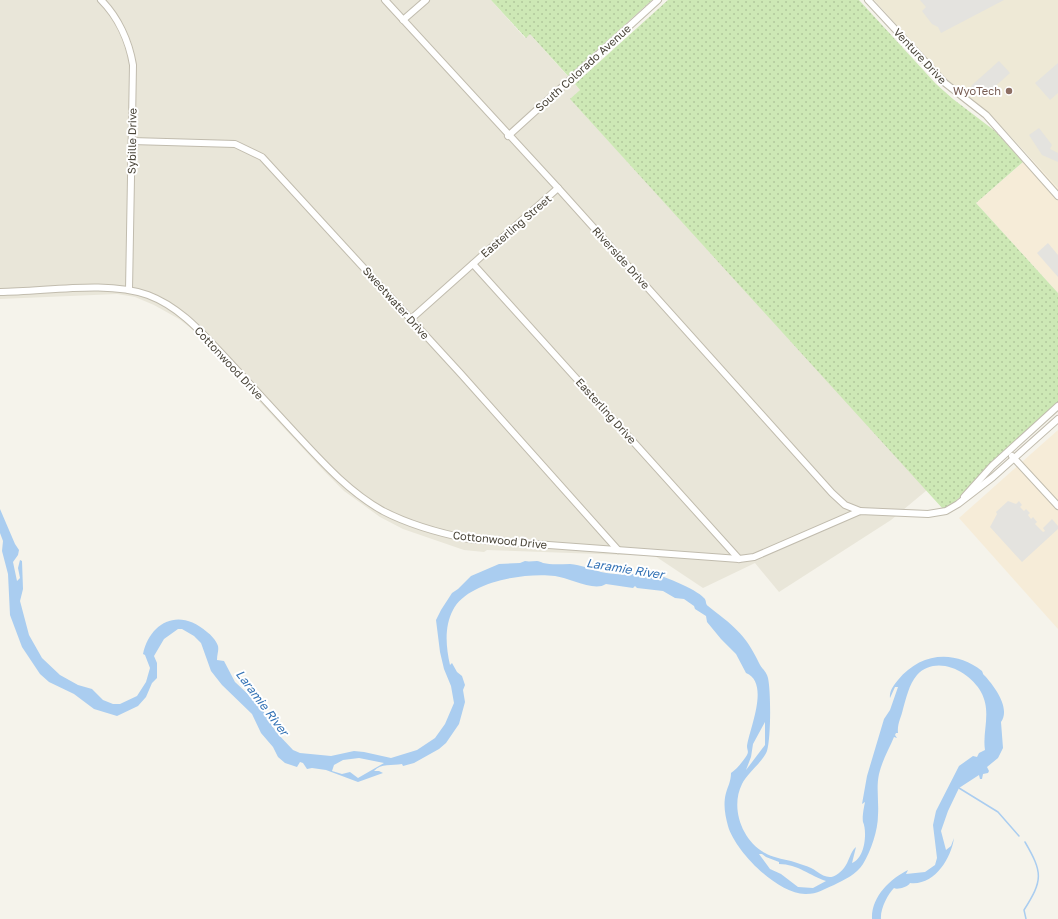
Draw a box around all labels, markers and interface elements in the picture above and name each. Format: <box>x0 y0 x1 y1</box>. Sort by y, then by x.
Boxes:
street label: South Colorado Avenue <box>532 21 633 114</box>
street label: Venture Drive <box>891 25 949 86</box>
place label: WyoTech <box>953 84 1001 97</box>
marker: WyoTech <box>1004 86 1014 96</box>
street label: Sybille Drive <box>124 108 139 174</box>
street label: Easterling Street <box>478 192 554 260</box>
street label: Riverside Drive <box>590 224 653 291</box>
street label: Sweetwater Drive <box>360 264 432 342</box>
street label: Cottonwood Drive <box>192 324 266 402</box>
street label: Easterling Drive <box>574 375 639 446</box>
street label: Cottonwood Drive <box>452 528 548 551</box>
water label: Laramie River <box>585 555 667 582</box>
water label: Laramie River <box>233 667 293 740</box>

